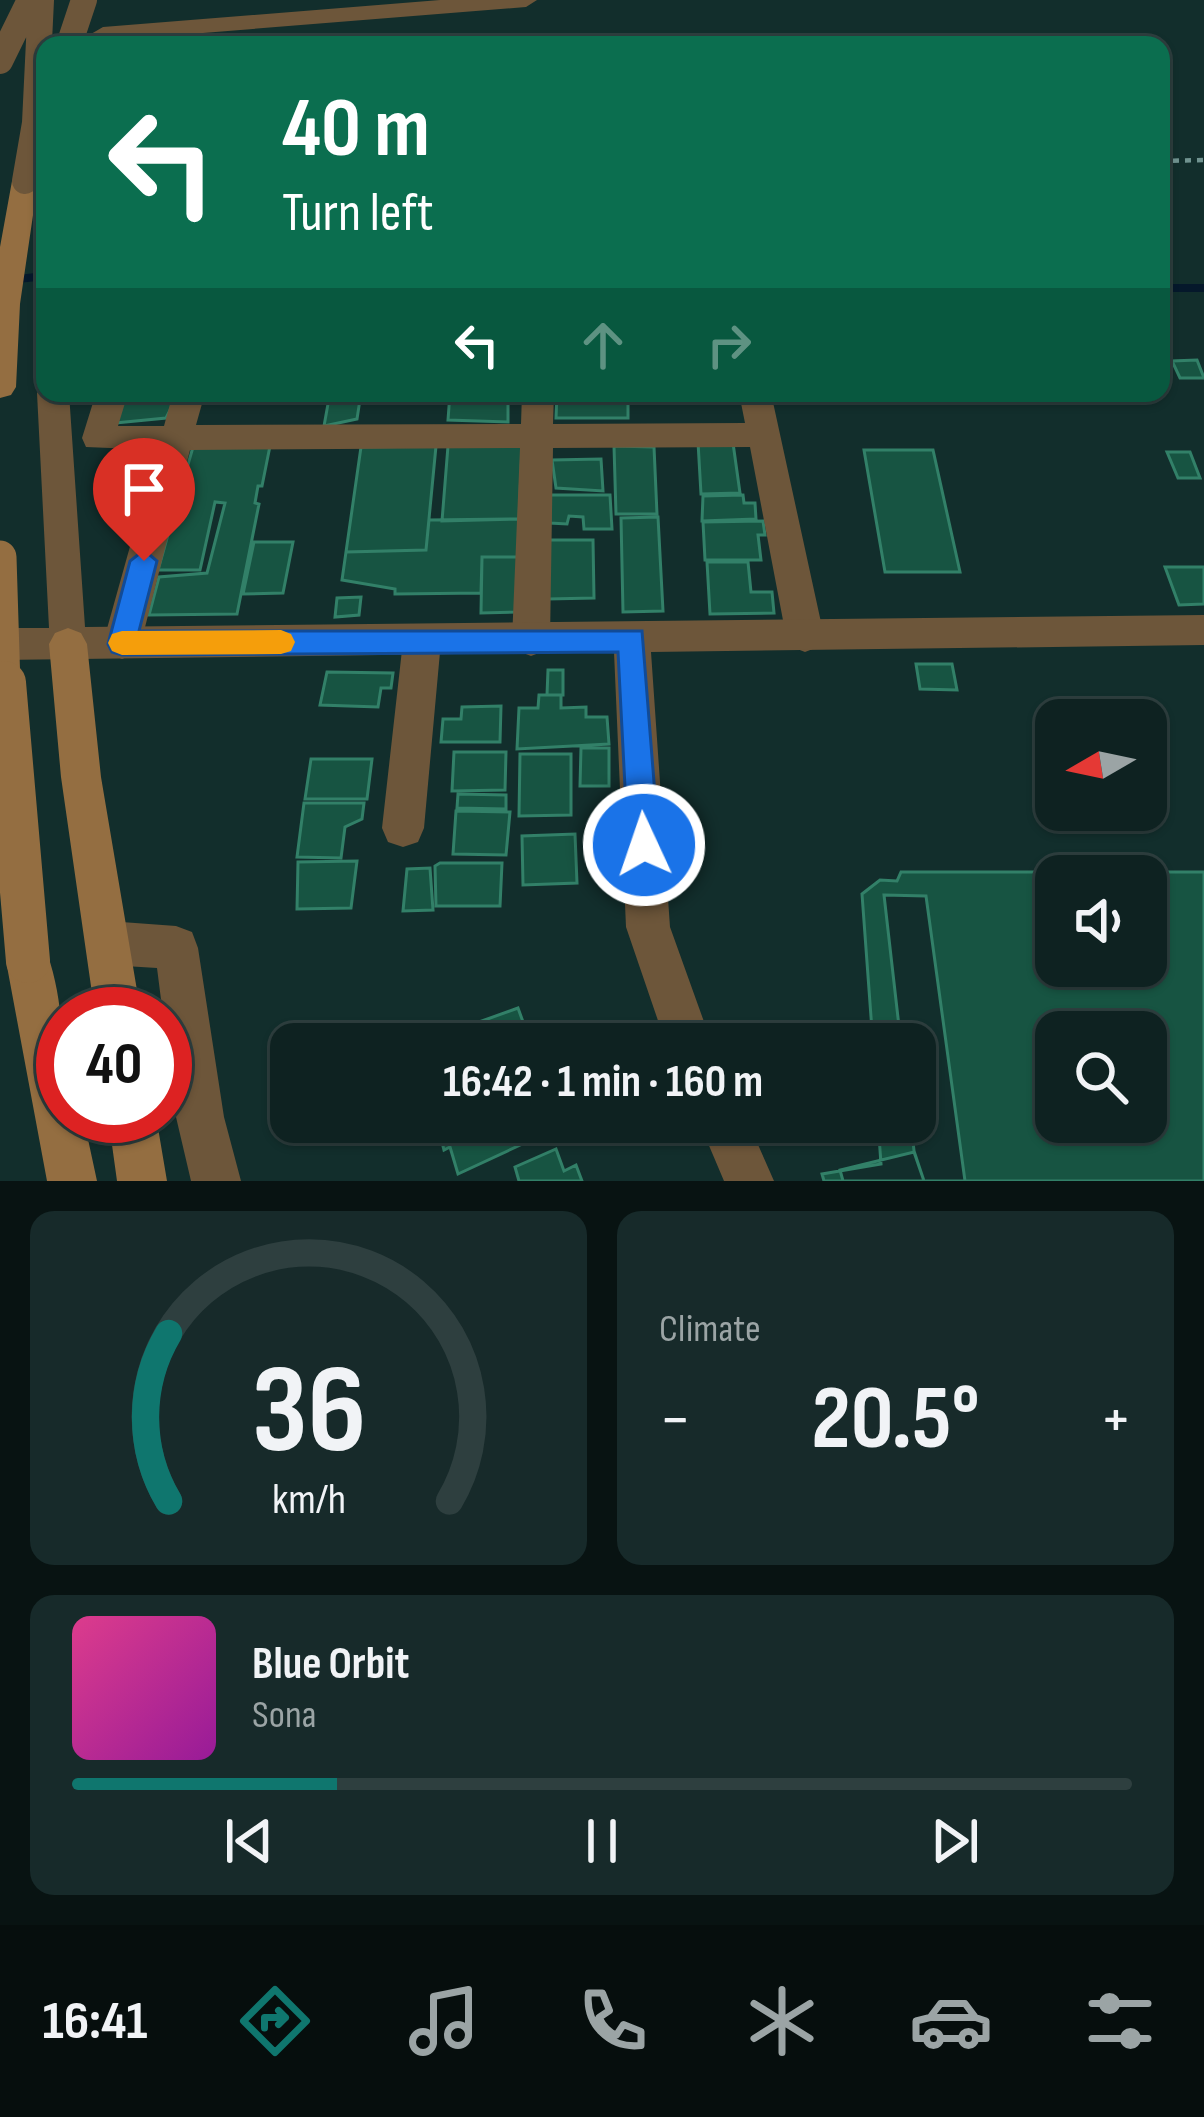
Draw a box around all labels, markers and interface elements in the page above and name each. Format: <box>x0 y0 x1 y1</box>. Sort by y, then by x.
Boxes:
text: 40 m <box>282 79 430 180</box>
icon: left <box>84 84 240 240</box>
text: Turn left <box>282 181 434 246</box>
icon: left <box>444 312 510 378</box>
icon: ahead <box>570 312 636 378</box>
icon: right <box>696 312 762 378</box>
pin <box>93 438 195 561</box>
icon: arrive <box>111 456 177 522</box>
north arrow <box>1035 699 1167 831</box>
map controls <box>1035 699 1167 1143</box>
position arrow <box>581 782 707 908</box>
button: sound <box>1035 855 1167 987</box>
speed limit sign: 40 <box>36 987 192 1143</box>
button: search <box>1035 1011 1167 1143</box>
text: 16:42 · 1 min · 160 m <box>443 1055 763 1110</box>
text: Climate <box>659 1306 761 1353</box>
text: 36 <box>251 1338 366 1487</box>
text: 20.5° <box>811 1366 980 1474</box>
text: − <box>659 1381 691 1460</box>
text: + <box>1100 1381 1132 1460</box>
text: km/h <box>271 1474 346 1526</box>
text: Blue Orbit <box>252 1637 409 1692</box>
text: Sona <box>252 1692 317 1739</box>
icon: previous <box>216 1808 282 1874</box>
icon: pause <box>569 1808 635 1874</box>
icon: next <box>922 1808 988 1874</box>
icon: directions <box>233 1979 317 2063</box>
icon: music <box>402 1979 486 2063</box>
icon: phone <box>571 1979 655 2063</box>
icon: climate <box>740 1979 824 2063</box>
icon: car <box>909 1979 993 2063</box>
icon: filters <box>1078 1979 1162 2063</box>
text: 16:41 <box>43 1989 148 2054</box>

